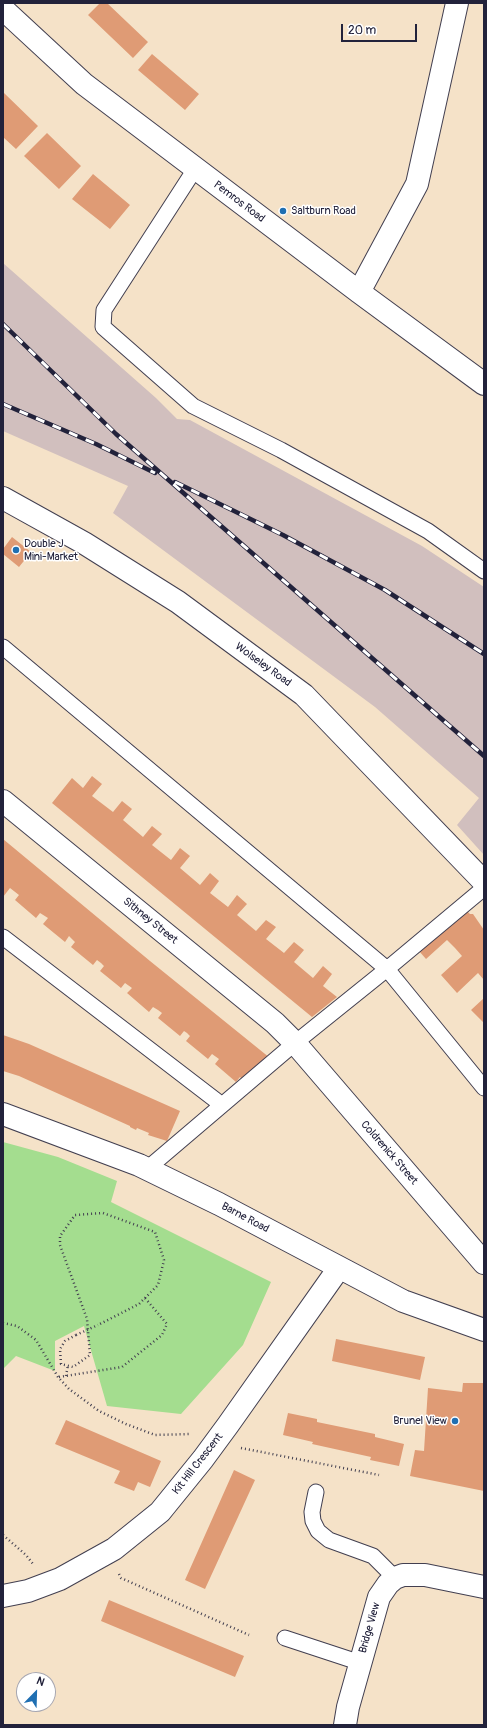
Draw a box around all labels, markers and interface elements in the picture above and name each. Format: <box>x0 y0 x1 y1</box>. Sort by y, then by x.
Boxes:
scale bar <box>343 16 419 42</box>
text: 20 m <box>348 23 376 38</box>
street label: Pemros Road <box>211 178 267 226</box>
place label: Saltburn Road <box>291 204 356 218</box>
marker: Saltburn Road <box>278 206 288 216</box>
place label: Double J Mini-Market <box>24 537 78 563</box>
marker: Double J Mini-Market <box>11 545 21 555</box>
street label: Wolseley Road <box>232 640 294 690</box>
street label: Sithney Street <box>120 895 180 947</box>
street label: Coldrenick Street <box>358 1118 420 1188</box>
street label: Barne Road <box>219 1200 271 1236</box>
place label: Brunel View <box>393 1414 447 1428</box>
marker: Brunel View <box>450 1416 460 1426</box>
street label: Kit Hill Crescent <box>170 1431 226 1497</box>
street label: Bridge View <box>356 1601 384 1655</box>
north arrow <box>16 1672 56 1712</box>
text: N <box>35 1674 46 1689</box>

